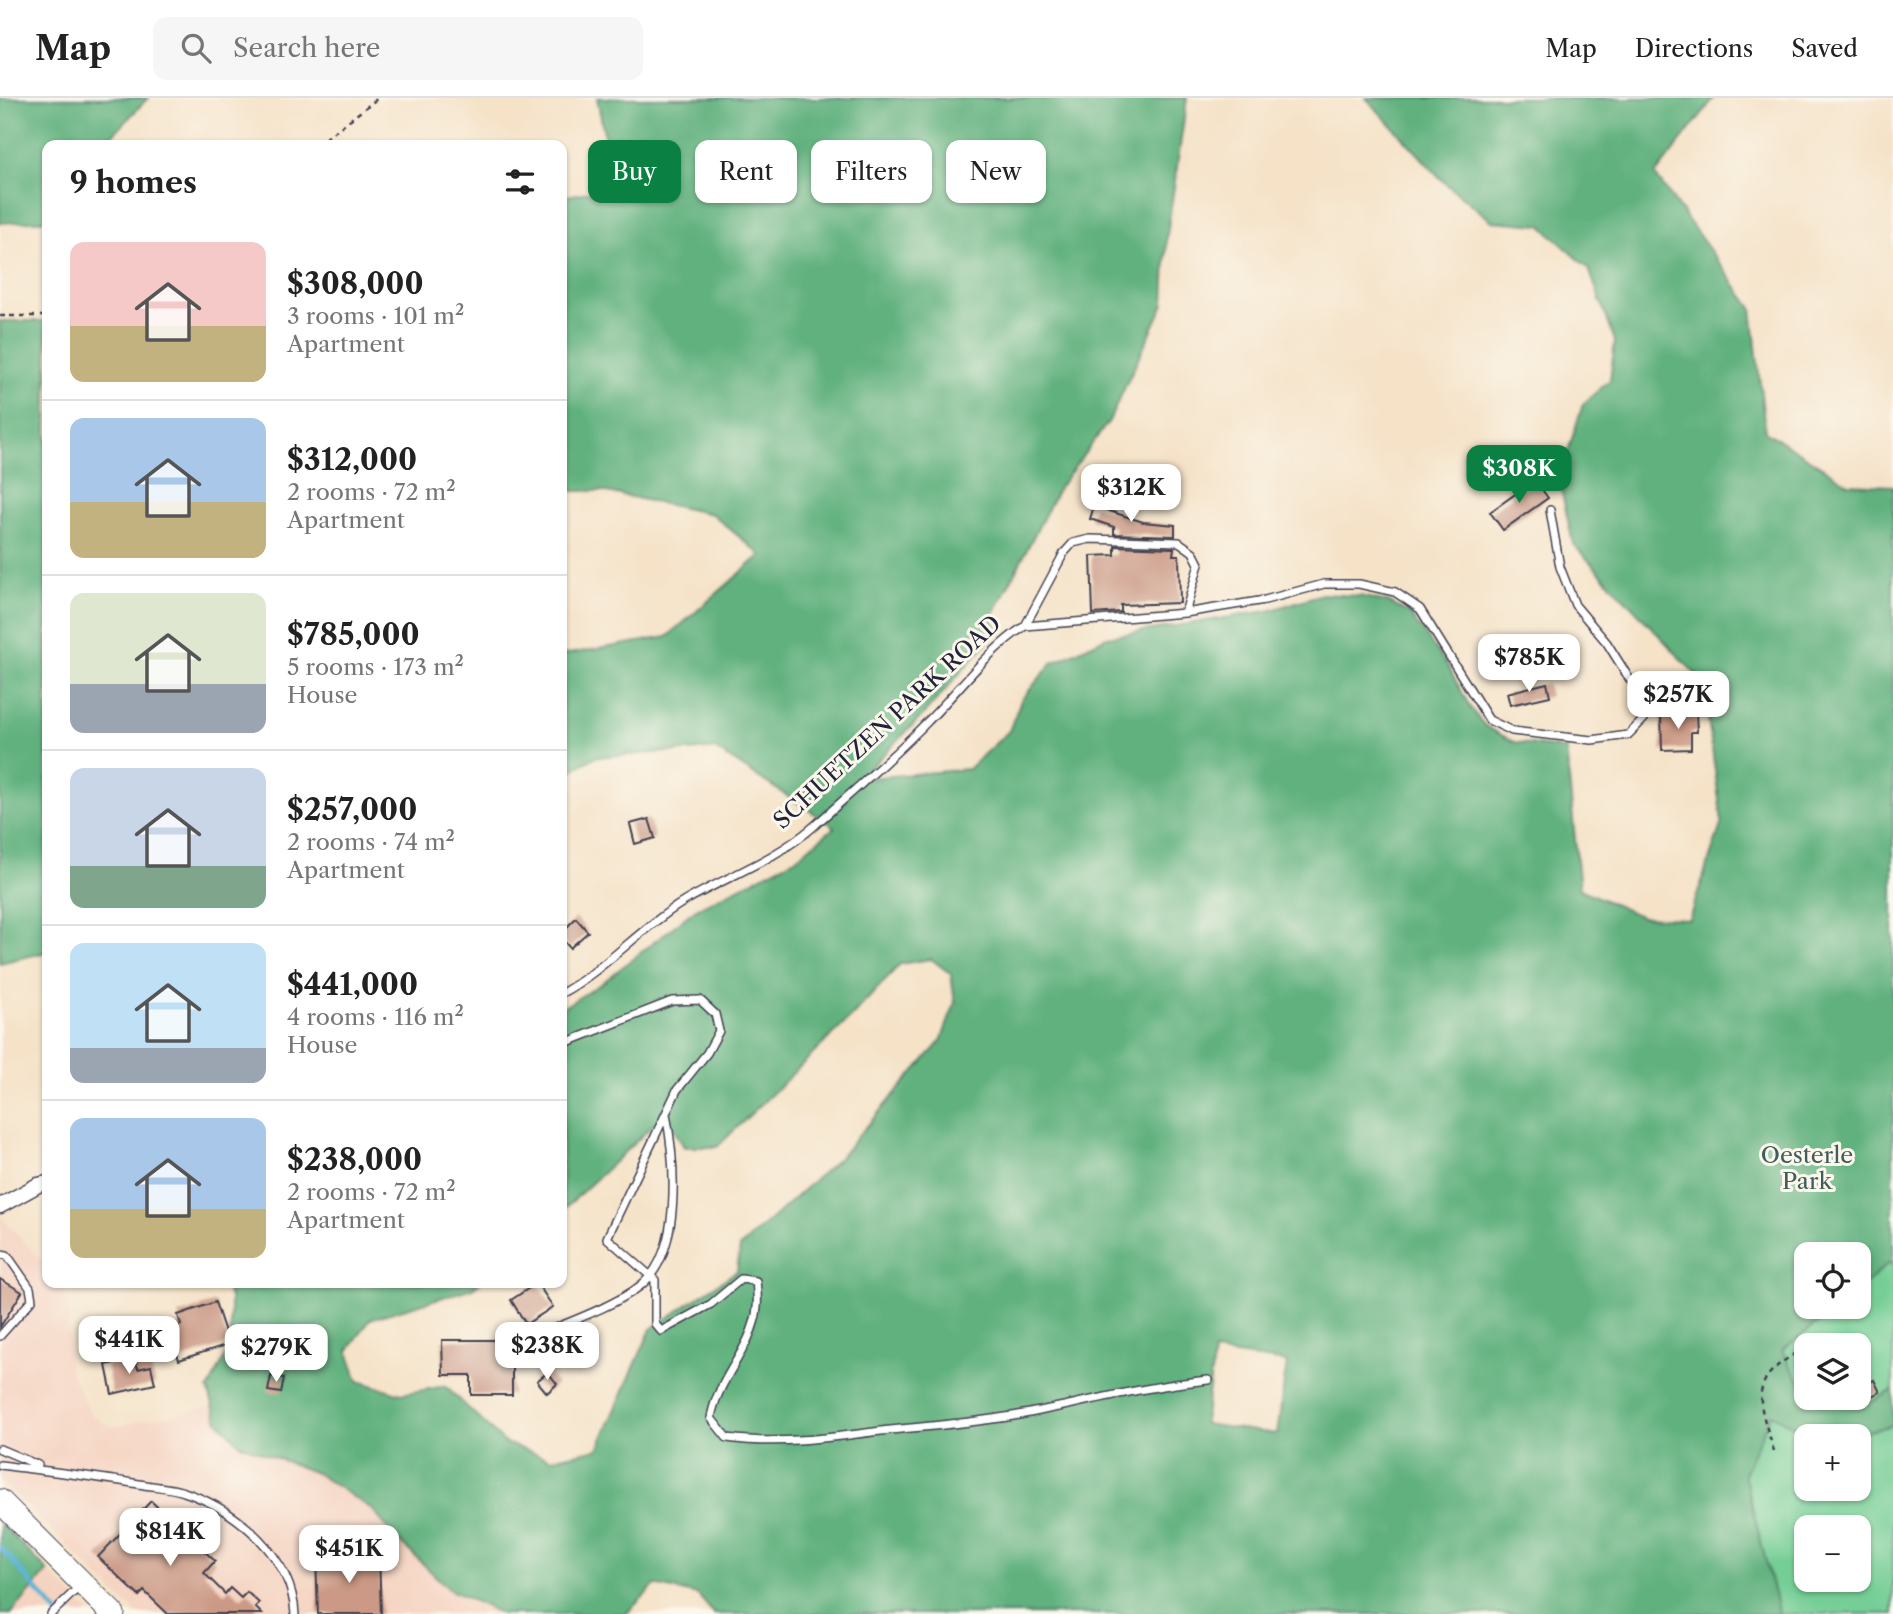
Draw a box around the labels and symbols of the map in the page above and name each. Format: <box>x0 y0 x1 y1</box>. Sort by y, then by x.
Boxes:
pin: $308K <box>1470 446 1568 505</box>
pin: $312K <box>1082 464 1180 524</box>
street label: SCHUETZEN PARK ROAD <box>768 609 1006 835</box>
pin: $785K <box>1480 634 1578 694</box>
pin: $257K <box>1629 672 1727 731</box>
park label: Oesterle Park <box>1761 1141 1853 1195</box>
pin: $441K <box>80 1316 178 1376</box>
pin: $238K <box>498 1322 596 1382</box>
pin: $279K <box>227 1324 325 1384</box>
pin: $814K <box>121 1508 219 1568</box>
pin: $451K <box>300 1526 398 1585</box>

